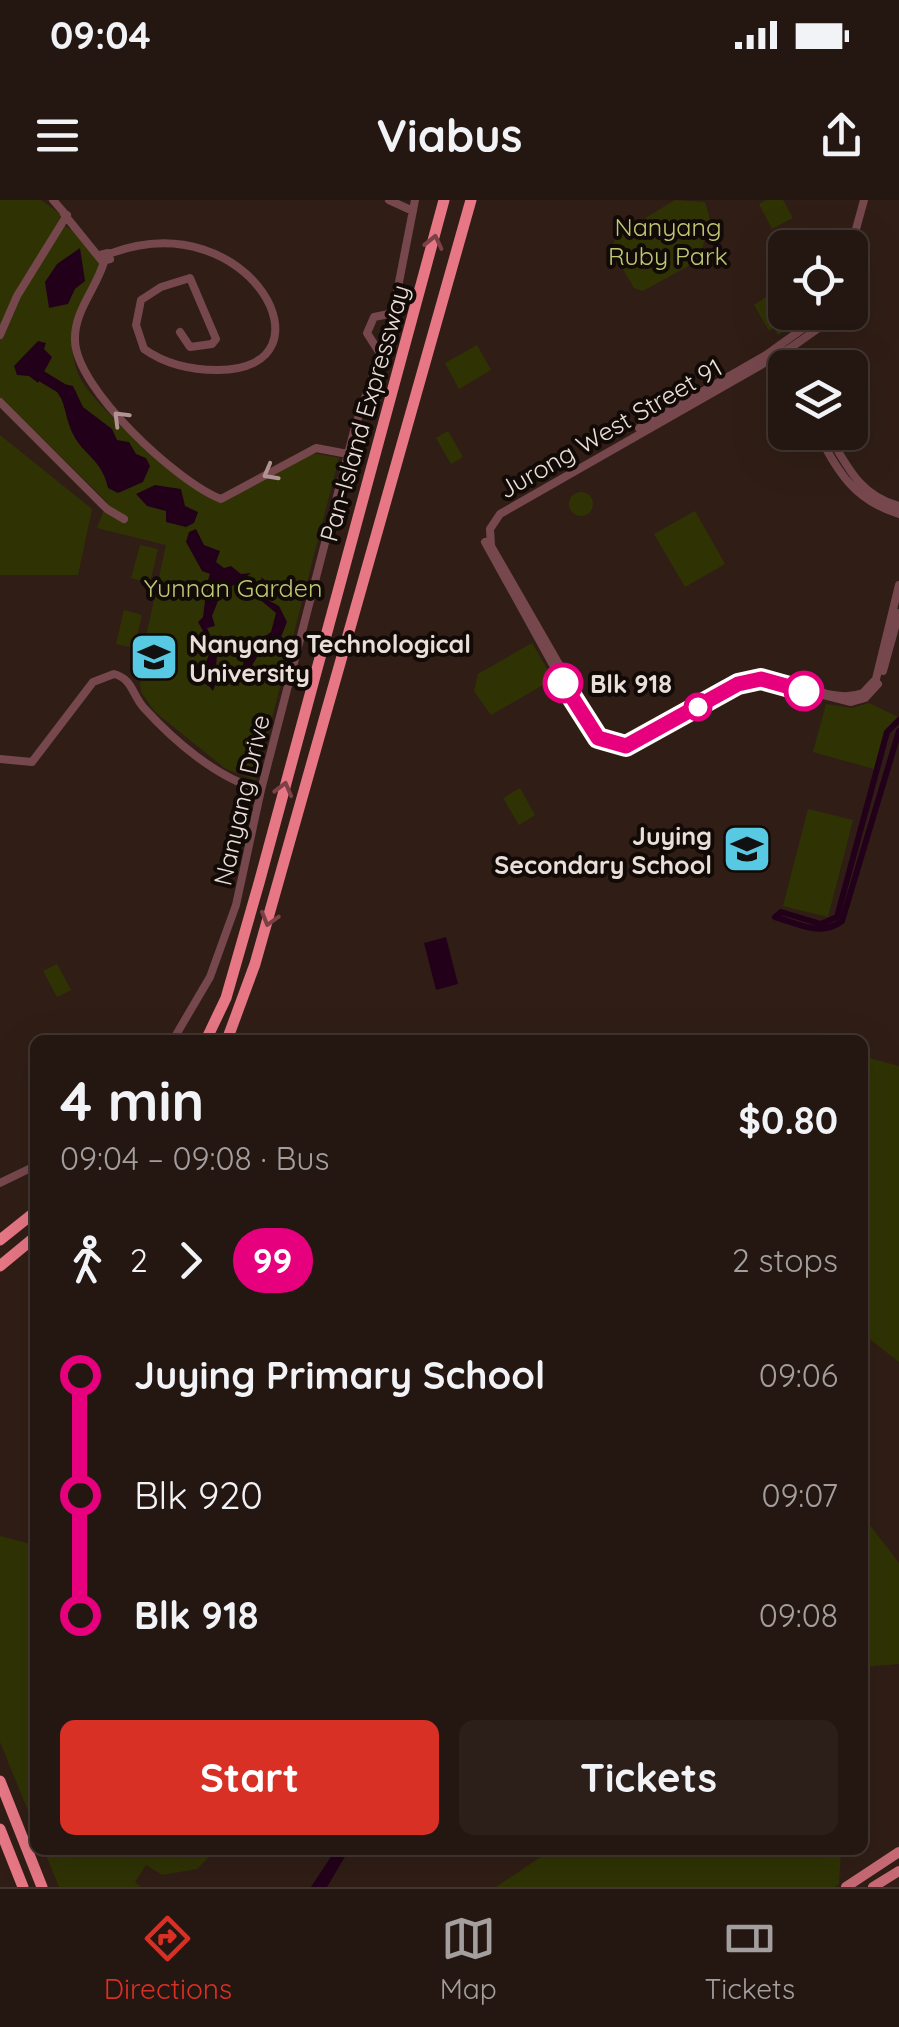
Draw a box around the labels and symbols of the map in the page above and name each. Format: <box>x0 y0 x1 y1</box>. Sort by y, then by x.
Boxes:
park label: Nanyang Ruby Park <box>608 211 728 271</box>
one-way arrow <box>422 234 443 251</box>
street label: Pan-Island Expressway <box>312 281 416 545</box>
street label: Jurong West Street 91 <box>493 351 727 505</box>
one-way arrow <box>113 412 131 430</box>
one-way arrow <box>263 460 281 480</box>
park label: Yunnan Garden <box>144 572 322 603</box>
place label: Nanyang Technological University <box>189 628 471 688</box>
school or university icon: Nanyang Technological University <box>128 631 180 683</box>
marker: Blk 918 <box>544 664 582 702</box>
place label: Blk 918 <box>590 668 672 699</box>
unlabelled marker <box>785 672 823 710</box>
unlabelled marker <box>685 694 711 720</box>
street label: Nanyang Drive <box>206 712 276 888</box>
one-way arrow <box>273 780 294 798</box>
place label: Juying Secondary School <box>494 820 712 880</box>
school or university icon: Juying Secondary School <box>721 823 773 875</box>
one-way arrow <box>259 909 280 927</box>

